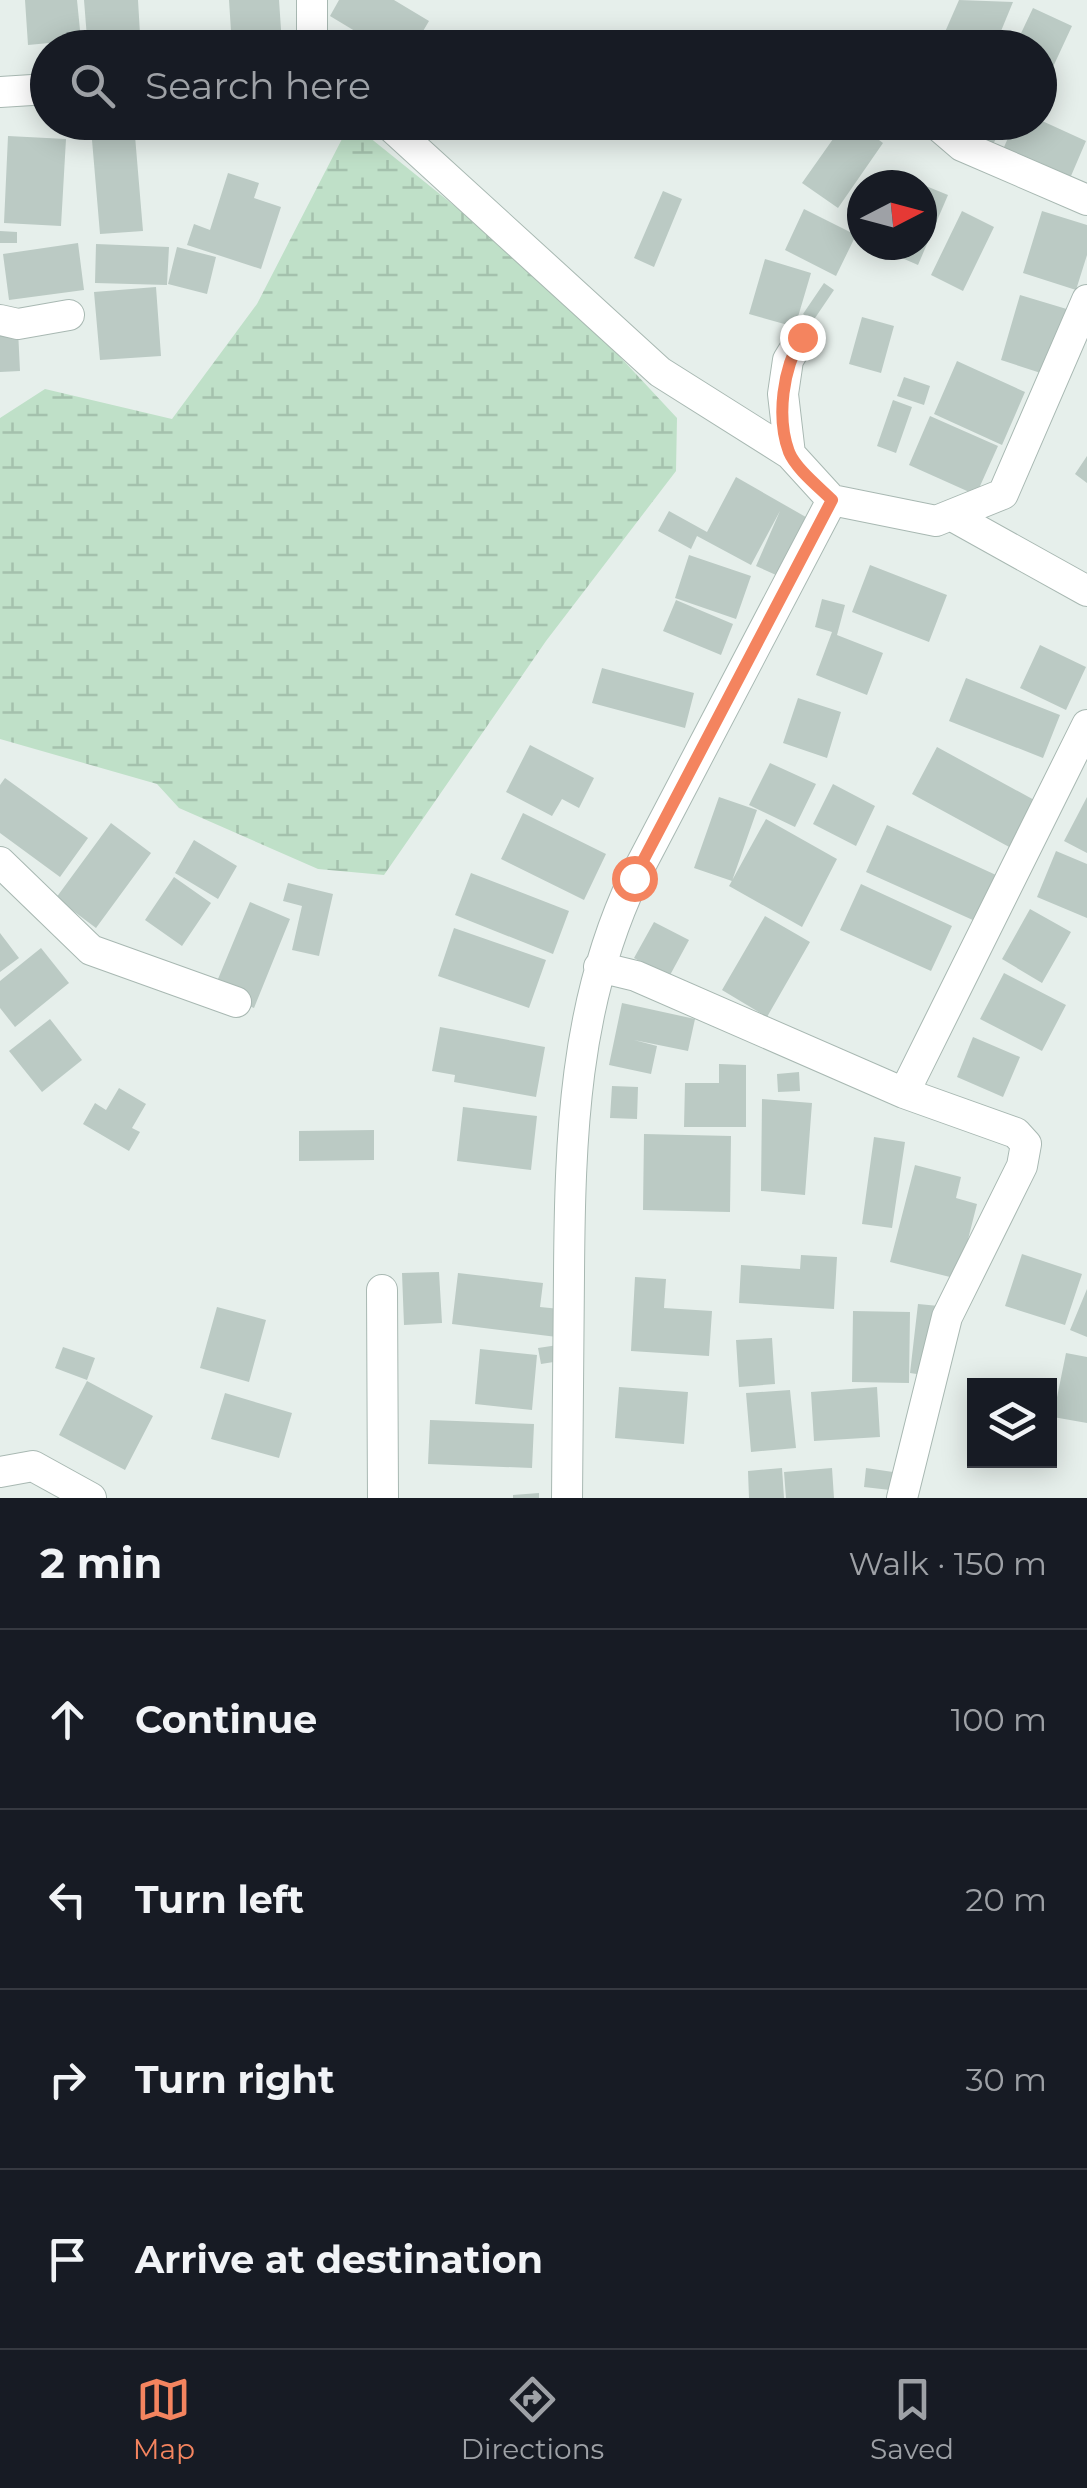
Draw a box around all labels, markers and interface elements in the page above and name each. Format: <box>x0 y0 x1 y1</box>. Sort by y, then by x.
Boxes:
search box <box>30 30 1057 140</box>
icon: search <box>65 58 120 113</box>
text: Search here <box>145 62 371 109</box>
north arrow <box>847 170 937 260</box>
route end <box>780 315 826 361</box>
route start <box>612 856 658 902</box>
map controls <box>967 1378 1057 1468</box>
button: layers <box>967 1378 1057 1468</box>
text: 2 min <box>40 1537 162 1589</box>
text: Walk · 150 m <box>849 1544 1047 1583</box>
icon: ahead <box>40 1692 95 1747</box>
text: Continue <box>135 1696 317 1743</box>
text: 100 m <box>951 1700 1047 1739</box>
icon: left <box>40 1872 95 1927</box>
text: Turn left <box>135 1876 304 1923</box>
text: 20 m <box>965 1880 1047 1919</box>
icon: right <box>40 2052 95 2107</box>
text: Turn right <box>135 2056 334 2103</box>
text: 30 m <box>965 2060 1047 2099</box>
icon: arrive <box>40 2232 95 2287</box>
text: Arrive at destination <box>135 2236 543 2283</box>
tab: Map <box>133 2372 195 2466</box>
tab: Directions <box>461 2372 604 2466</box>
tab: Saved <box>870 2372 954 2466</box>

